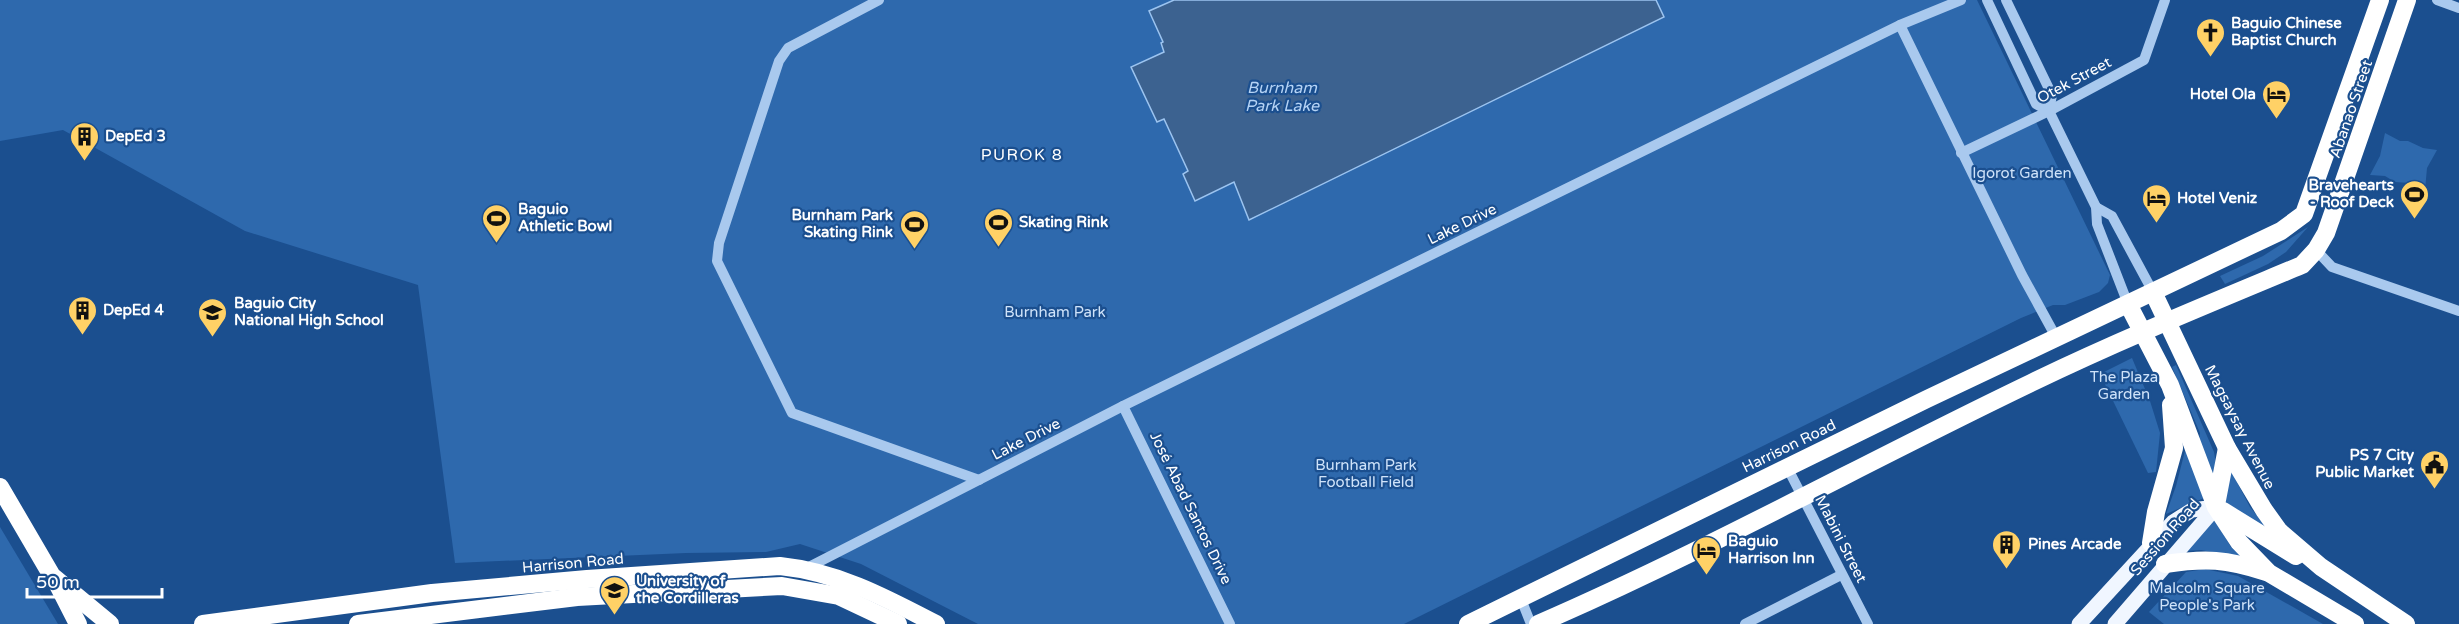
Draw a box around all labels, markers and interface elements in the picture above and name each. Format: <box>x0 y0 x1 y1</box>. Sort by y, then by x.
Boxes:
place label: Baguio Chinese Baptist Church <box>2231 14 2342 50</box>
church icon: Baguio Chinese Baptist Church <box>2194 16 2226 58</box>
street label: Otek Street <box>2034 53 2114 107</box>
street label: Abanao Street <box>2326 57 2376 160</box>
water label: Burnham Park Lake <box>1245 78 1320 116</box>
hotel icon: Hotel Ola <box>2261 78 2293 120</box>
place label: Hotel Ola <box>2190 85 2256 103</box>
building icon: DepEd 3 <box>68 120 100 162</box>
place label: DepEd 3 <box>105 127 166 146</box>
district label: PUROK 8 <box>981 145 1063 165</box>
park label: Igorot Garden <box>1972 164 2072 182</box>
place label: Bravehearts - Roof Deck <box>2309 176 2394 211</box>
sports icon: Bravehearts - Roof Deck <box>2399 178 2431 220</box>
hotel icon: Hotel Veniz <box>2140 182 2172 224</box>
place label: Hotel Veniz <box>2177 189 2258 207</box>
place label: Baguio Athletic Bowl <box>518 200 612 235</box>
street label: Lake Drive <box>1425 200 1499 248</box>
sports icon: Baguio Athletic Bowl <box>481 202 513 244</box>
place label: Burnham Park Skating Rink <box>791 206 893 242</box>
sports icon: Skating Rink <box>982 206 1014 248</box>
sports icon: Burnham Park Skating Rink <box>898 208 930 250</box>
place label: Skating Rink <box>1019 213 1108 232</box>
building icon: DepEd 4 <box>66 294 98 336</box>
place label: Baguio City National High School <box>234 294 384 330</box>
school or university icon: Baguio City National High School <box>197 296 229 338</box>
place label: DepEd 4 <box>103 301 164 320</box>
park label: Burnham Park <box>1004 303 1106 321</box>
street label: Magsaysay Avenue <box>2201 362 2279 492</box>
park label: The Plaza Garden <box>2090 368 2158 403</box>
street label: Lake Drive <box>989 414 1063 464</box>
street label: Harrison Road <box>1739 416 1839 476</box>
street label: José Abad Santos Drive <box>1146 429 1236 587</box>
place label: PS 7 City Public Market <box>2315 446 2414 481</box>
public building icon: PS 7 City Public Market <box>2419 448 2451 490</box>
park label: Burnham Park Football Field <box>1315 456 1417 491</box>
street label: Mabini Street <box>1811 492 1871 586</box>
street label: Session Road <box>2127 495 2203 579</box>
building icon: Pines Arcade <box>1991 528 2023 570</box>
place label: Baguio Harrison Inn <box>1728 532 1815 567</box>
hotel icon: Baguio Harrison Inn <box>1691 534 1723 576</box>
place label: Pines Arcade <box>2028 535 2122 553</box>
street label: Harrison Road <box>521 550 625 576</box>
scale bar <box>27 561 162 599</box>
text: 50 m <box>36 571 80 593</box>
place label: University of the Cordilleras <box>635 572 739 607</box>
school or university icon: University of the Cordilleras <box>599 574 631 616</box>
park label: Malcolm Square People's Park <box>2149 579 2265 614</box>

